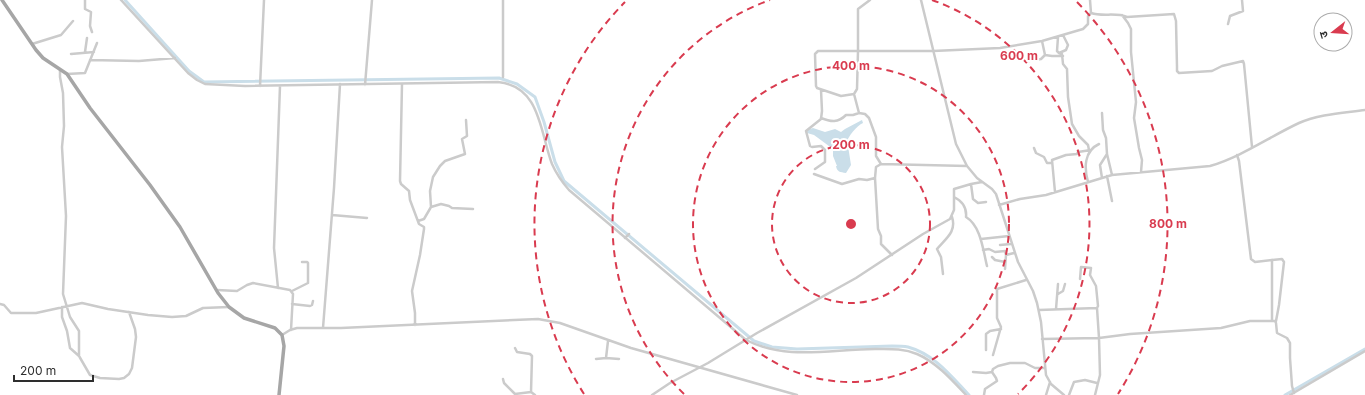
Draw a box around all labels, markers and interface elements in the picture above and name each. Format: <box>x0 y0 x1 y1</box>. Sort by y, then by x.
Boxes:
north arrow <box>1313 12 1353 52</box>
text: उ <box>1316 29 1331 40</box>
text: 600 m <box>1000 48 1038 63</box>
text: 400 m <box>832 58 870 73</box>
text: 200 m <box>832 137 870 152</box>
text: 800 m <box>1149 216 1187 231</box>
centre of rings <box>844 217 858 231</box>
scale bar <box>14 357 93 383</box>
text: 200 m <box>20 363 56 378</box>

